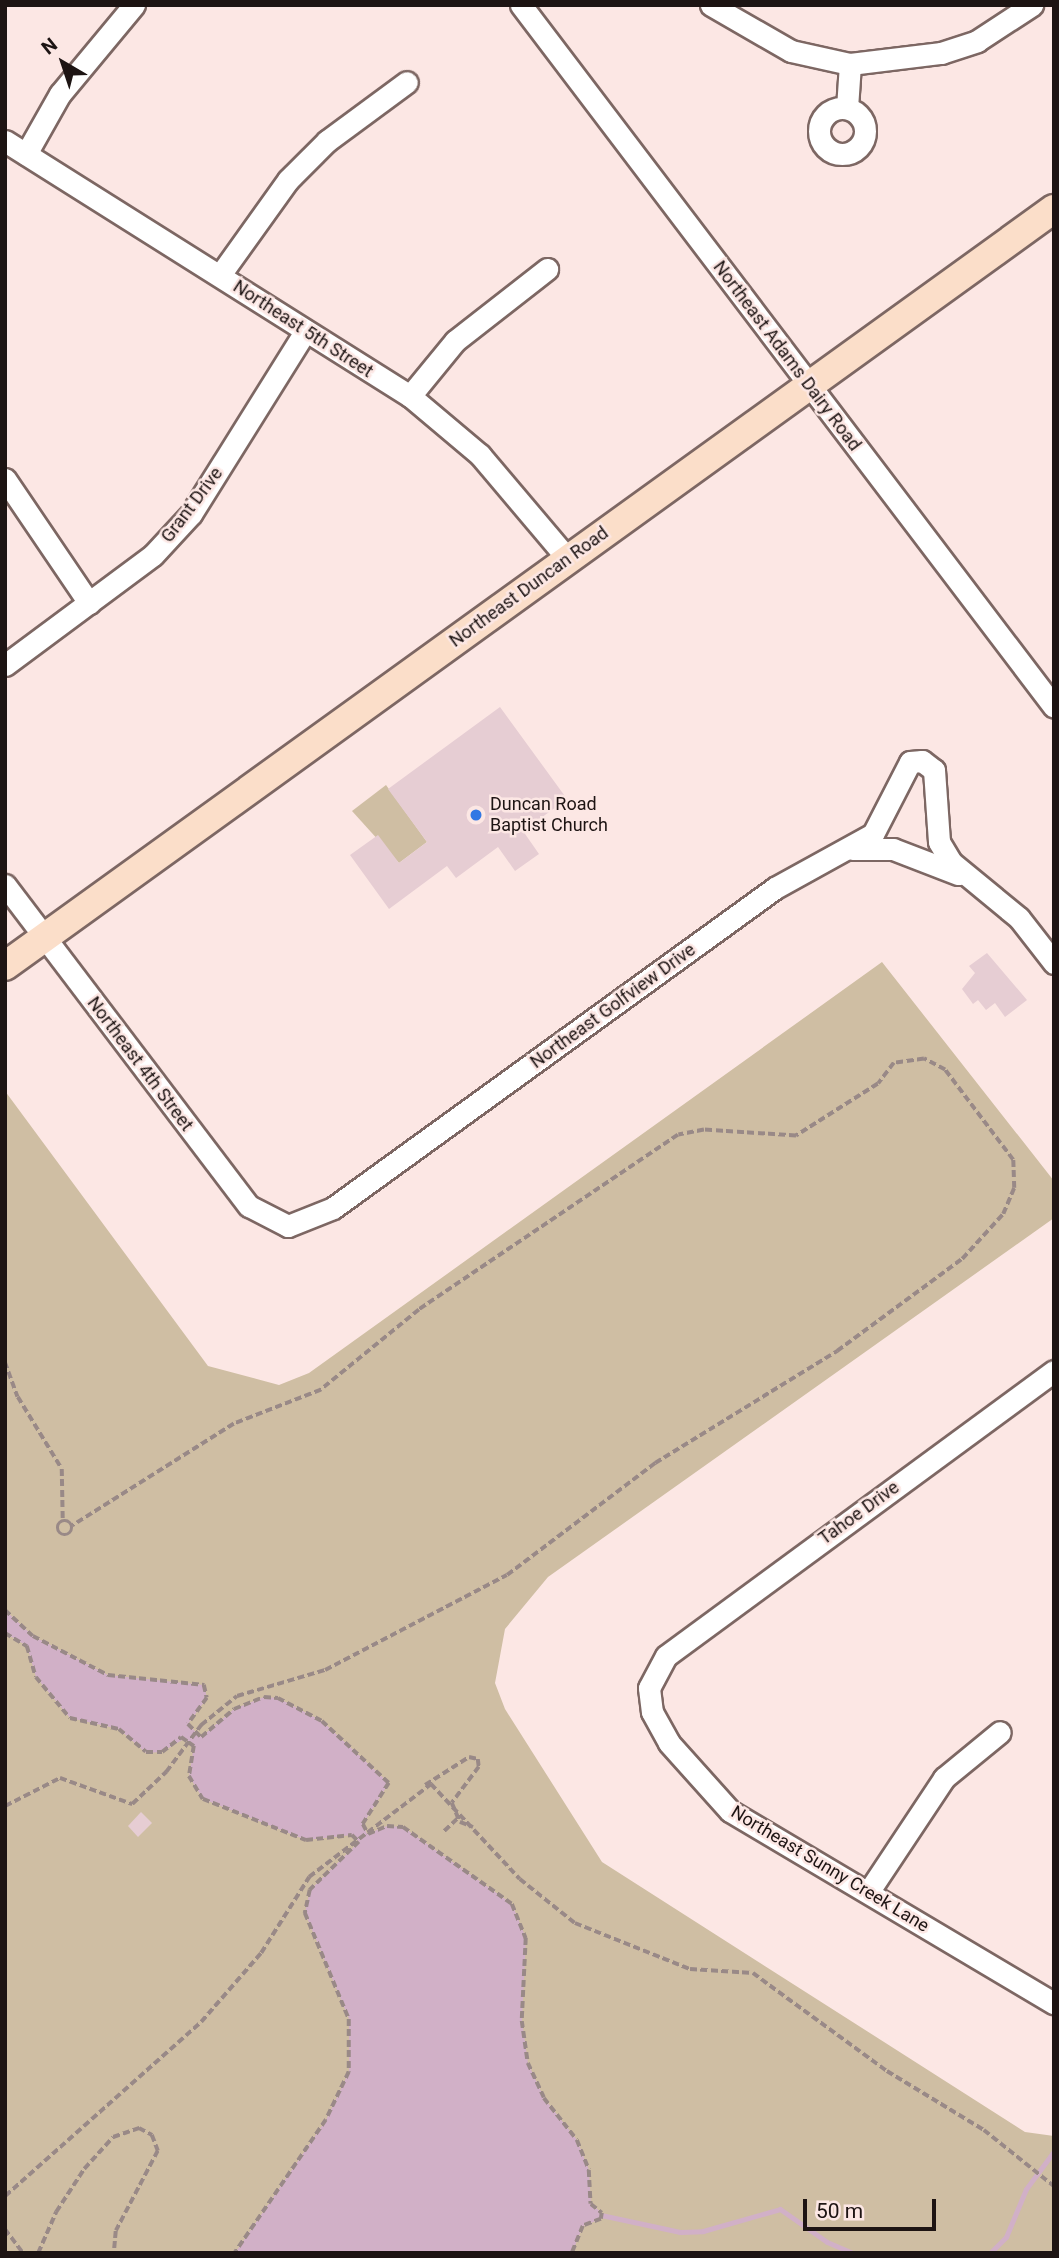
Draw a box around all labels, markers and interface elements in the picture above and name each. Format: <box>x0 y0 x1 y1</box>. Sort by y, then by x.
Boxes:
north arrow <box>28 28 98 98</box>
text: N <box>37 33 62 59</box>
street label: Northeast Adams Dairy Road <box>709 257 865 455</box>
street label: Northeast 5th Street <box>229 276 377 382</box>
street label: Grant Drive <box>157 463 227 547</box>
street label: Northeast Duncan Road <box>445 522 613 652</box>
place label: Duncan Road Baptist Church <box>490 794 608 836</box>
marker: Duncan Road Baptist Church <box>468 807 484 823</box>
street label: Northeast Golfview Drive <box>526 939 700 1073</box>
street label: Northeast 4th Street <box>83 993 197 1135</box>
street label: Tahoe Drive <box>815 1477 903 1549</box>
street label: Northeast Sunny Creek Lane <box>727 1801 933 1937</box>
scale bar <box>807 2184 940 2228</box>
text: 50 m <box>816 2199 863 2223</box>

